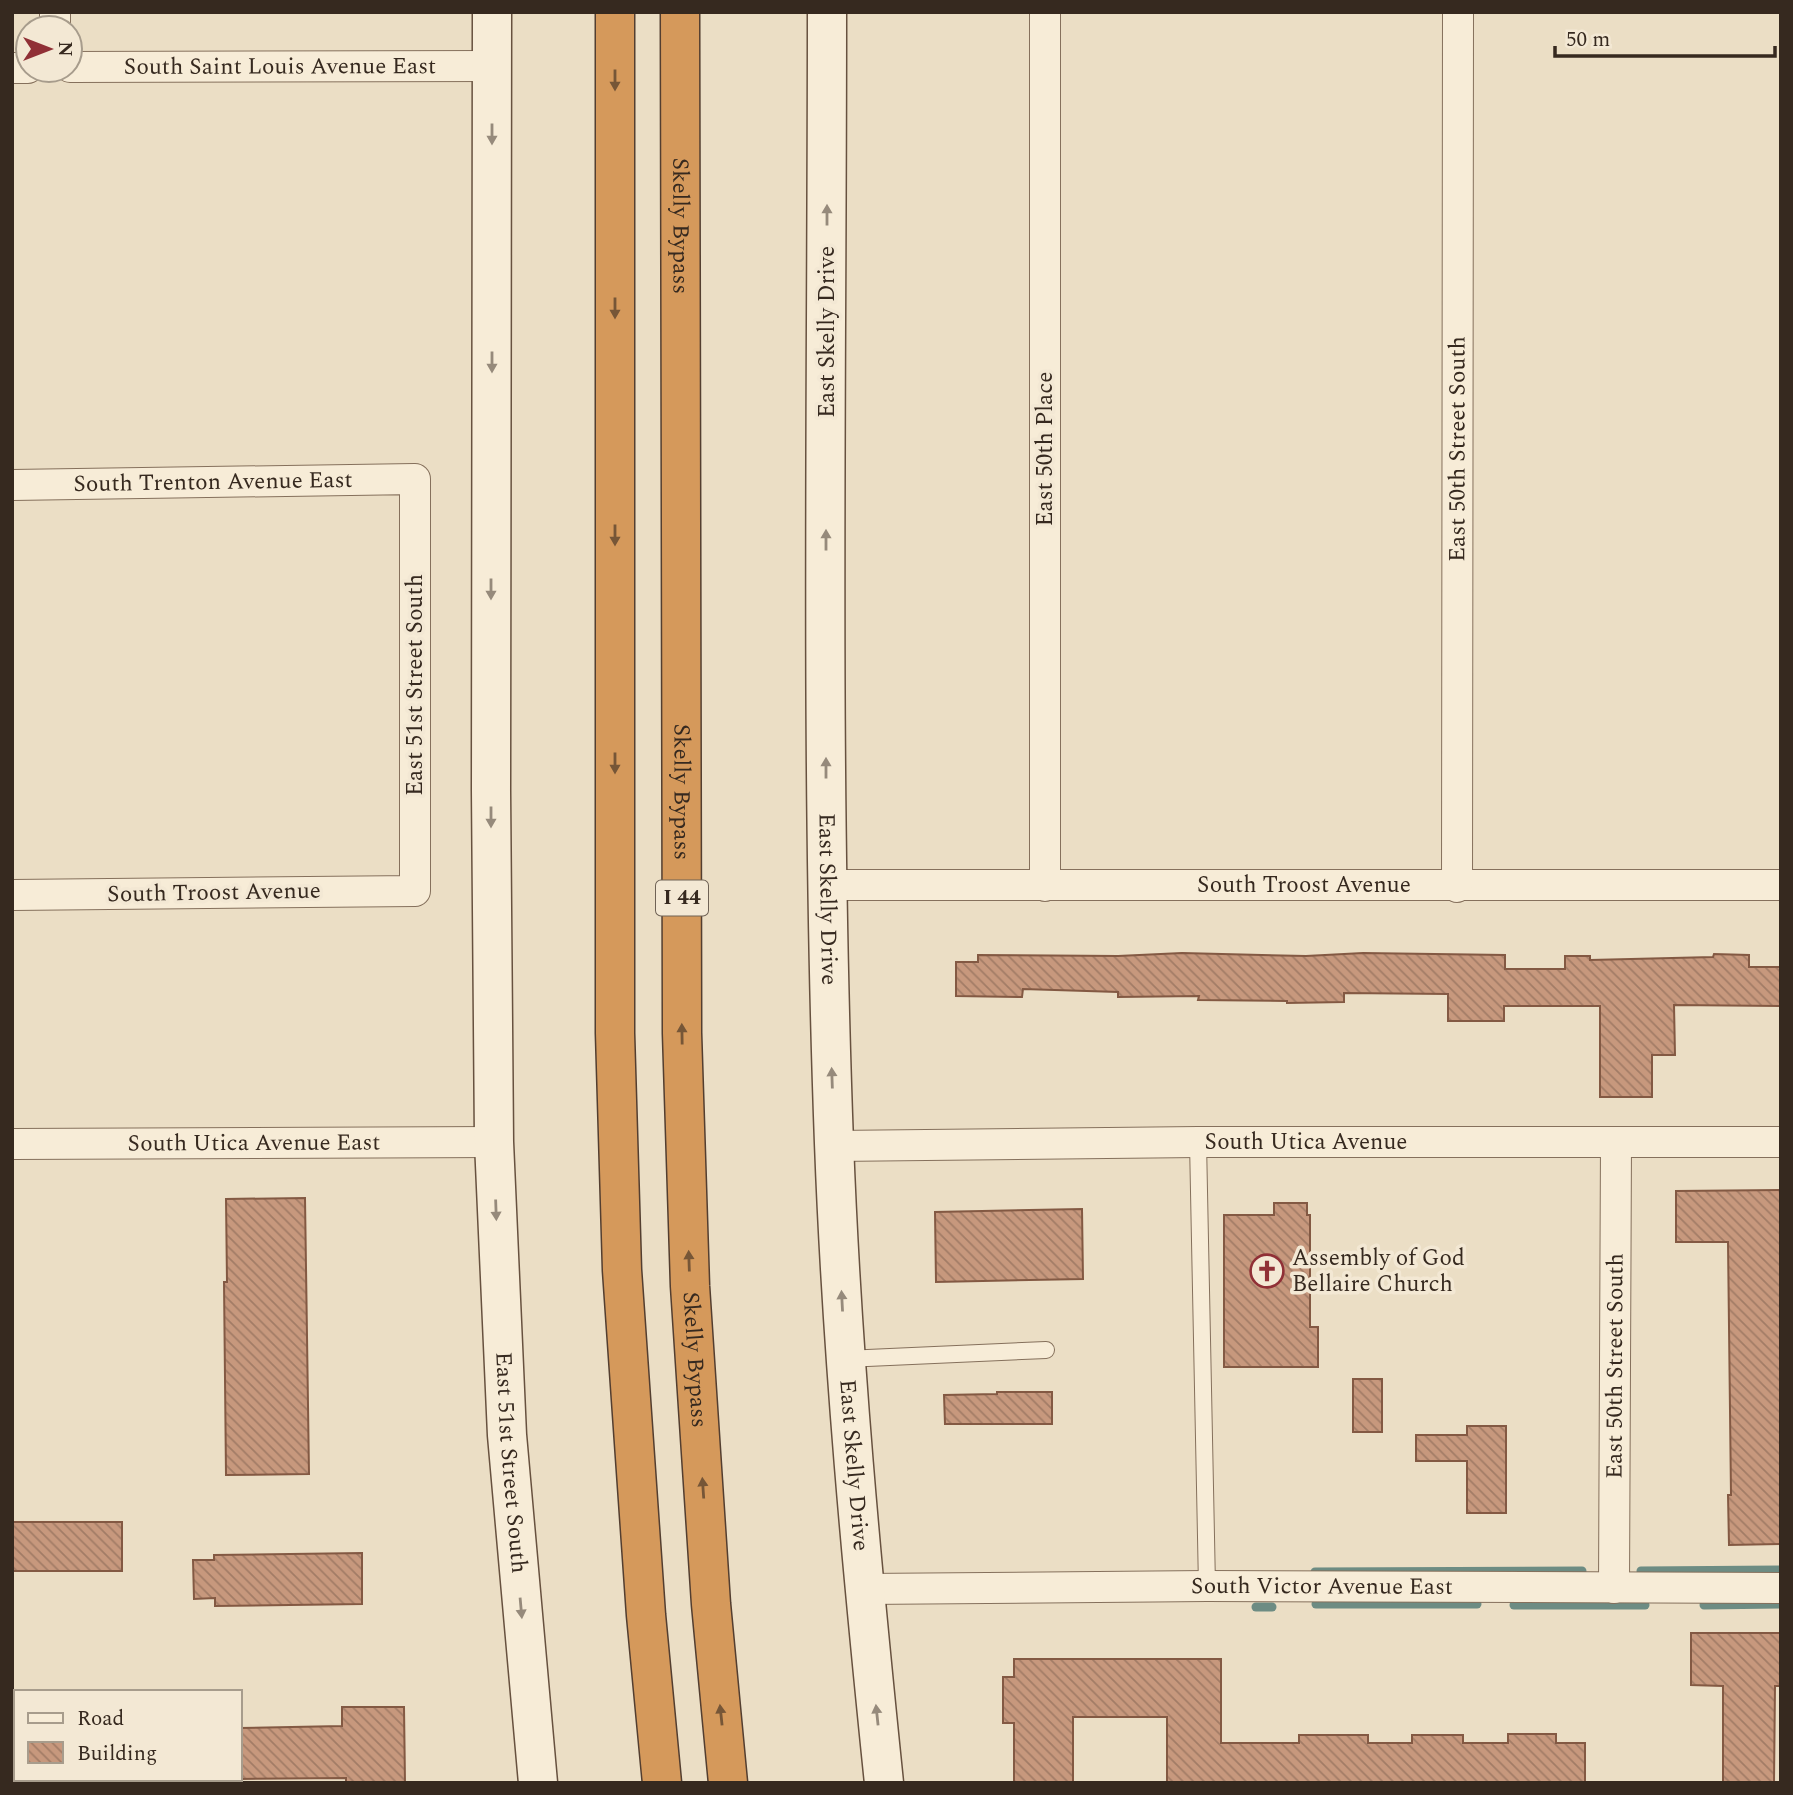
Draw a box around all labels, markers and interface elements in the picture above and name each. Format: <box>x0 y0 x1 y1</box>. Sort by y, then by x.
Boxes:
north arrow <box>14 14 84 84</box>
scale bar <box>1555 14 1776 58</box>
text: 50 m <box>1566 24 1610 56</box>
text: N <box>50 41 79 57</box>
street label: South Saint Louis Avenue East <box>124 49 436 84</box>
one-way arrow <box>609 70 621 92</box>
one-way arrow <box>486 124 498 146</box>
street label: Skelly Bypass <box>663 158 698 294</box>
one-way arrow <box>821 203 833 225</box>
street label: East Skelly Drive <box>810 246 845 418</box>
one-way arrow <box>609 297 621 319</box>
street label: East 50th Street South <box>1440 336 1475 562</box>
one-way arrow <box>486 351 498 373</box>
street label: East 50th Place <box>1028 372 1063 526</box>
street label: South Trenton Avenue East <box>73 462 353 502</box>
one-way arrow <box>609 525 621 547</box>
one-way arrow <box>820 529 832 551</box>
street label: East 51st Street South <box>398 574 433 796</box>
one-way arrow <box>485 579 497 601</box>
street label: Skelly Bypass <box>664 724 699 860</box>
one-way arrow <box>609 752 621 774</box>
one-way arrow <box>820 756 832 778</box>
one-way arrow <box>486 806 497 828</box>
street label: East Skelly Drive <box>809 813 847 986</box>
street label: South Troost Avenue <box>1197 868 1411 903</box>
street label: South Troost Avenue <box>107 874 321 912</box>
road number: I 44 <box>656 880 708 916</box>
one-way arrow <box>676 1022 688 1044</box>
one-way arrow <box>826 1066 837 1088</box>
street label: South Utica Avenue East <box>127 1125 381 1161</box>
street label: South Utica Avenue <box>1204 1125 1408 1160</box>
one-way arrow <box>490 1199 502 1221</box>
place label: Assembly of God Bellaire Church <box>1292 1241 1465 1302</box>
one-way arrow <box>683 1250 695 1272</box>
church icon: Assembly of God Bellaire Church <box>1248 1252 1286 1290</box>
street label: East 50th Street South <box>1597 1253 1633 1479</box>
one-way arrow <box>836 1290 847 1312</box>
street label: Skelly Bypass <box>673 1291 717 1429</box>
street label: East 51st Street South <box>486 1351 537 1575</box>
street label: East Skelly Drive <box>830 1378 879 1553</box>
one-way arrow <box>697 1477 708 1499</box>
street label: South Victor Avenue East <box>1191 1568 1453 1604</box>
one-way arrow <box>516 1597 527 1619</box>
legend <box>14 1690 242 1781</box>
text: Road <box>77 1703 124 1735</box>
one-way arrow <box>715 1704 726 1726</box>
one-way arrow <box>871 1704 882 1726</box>
text: Building <box>77 1738 157 1770</box>

